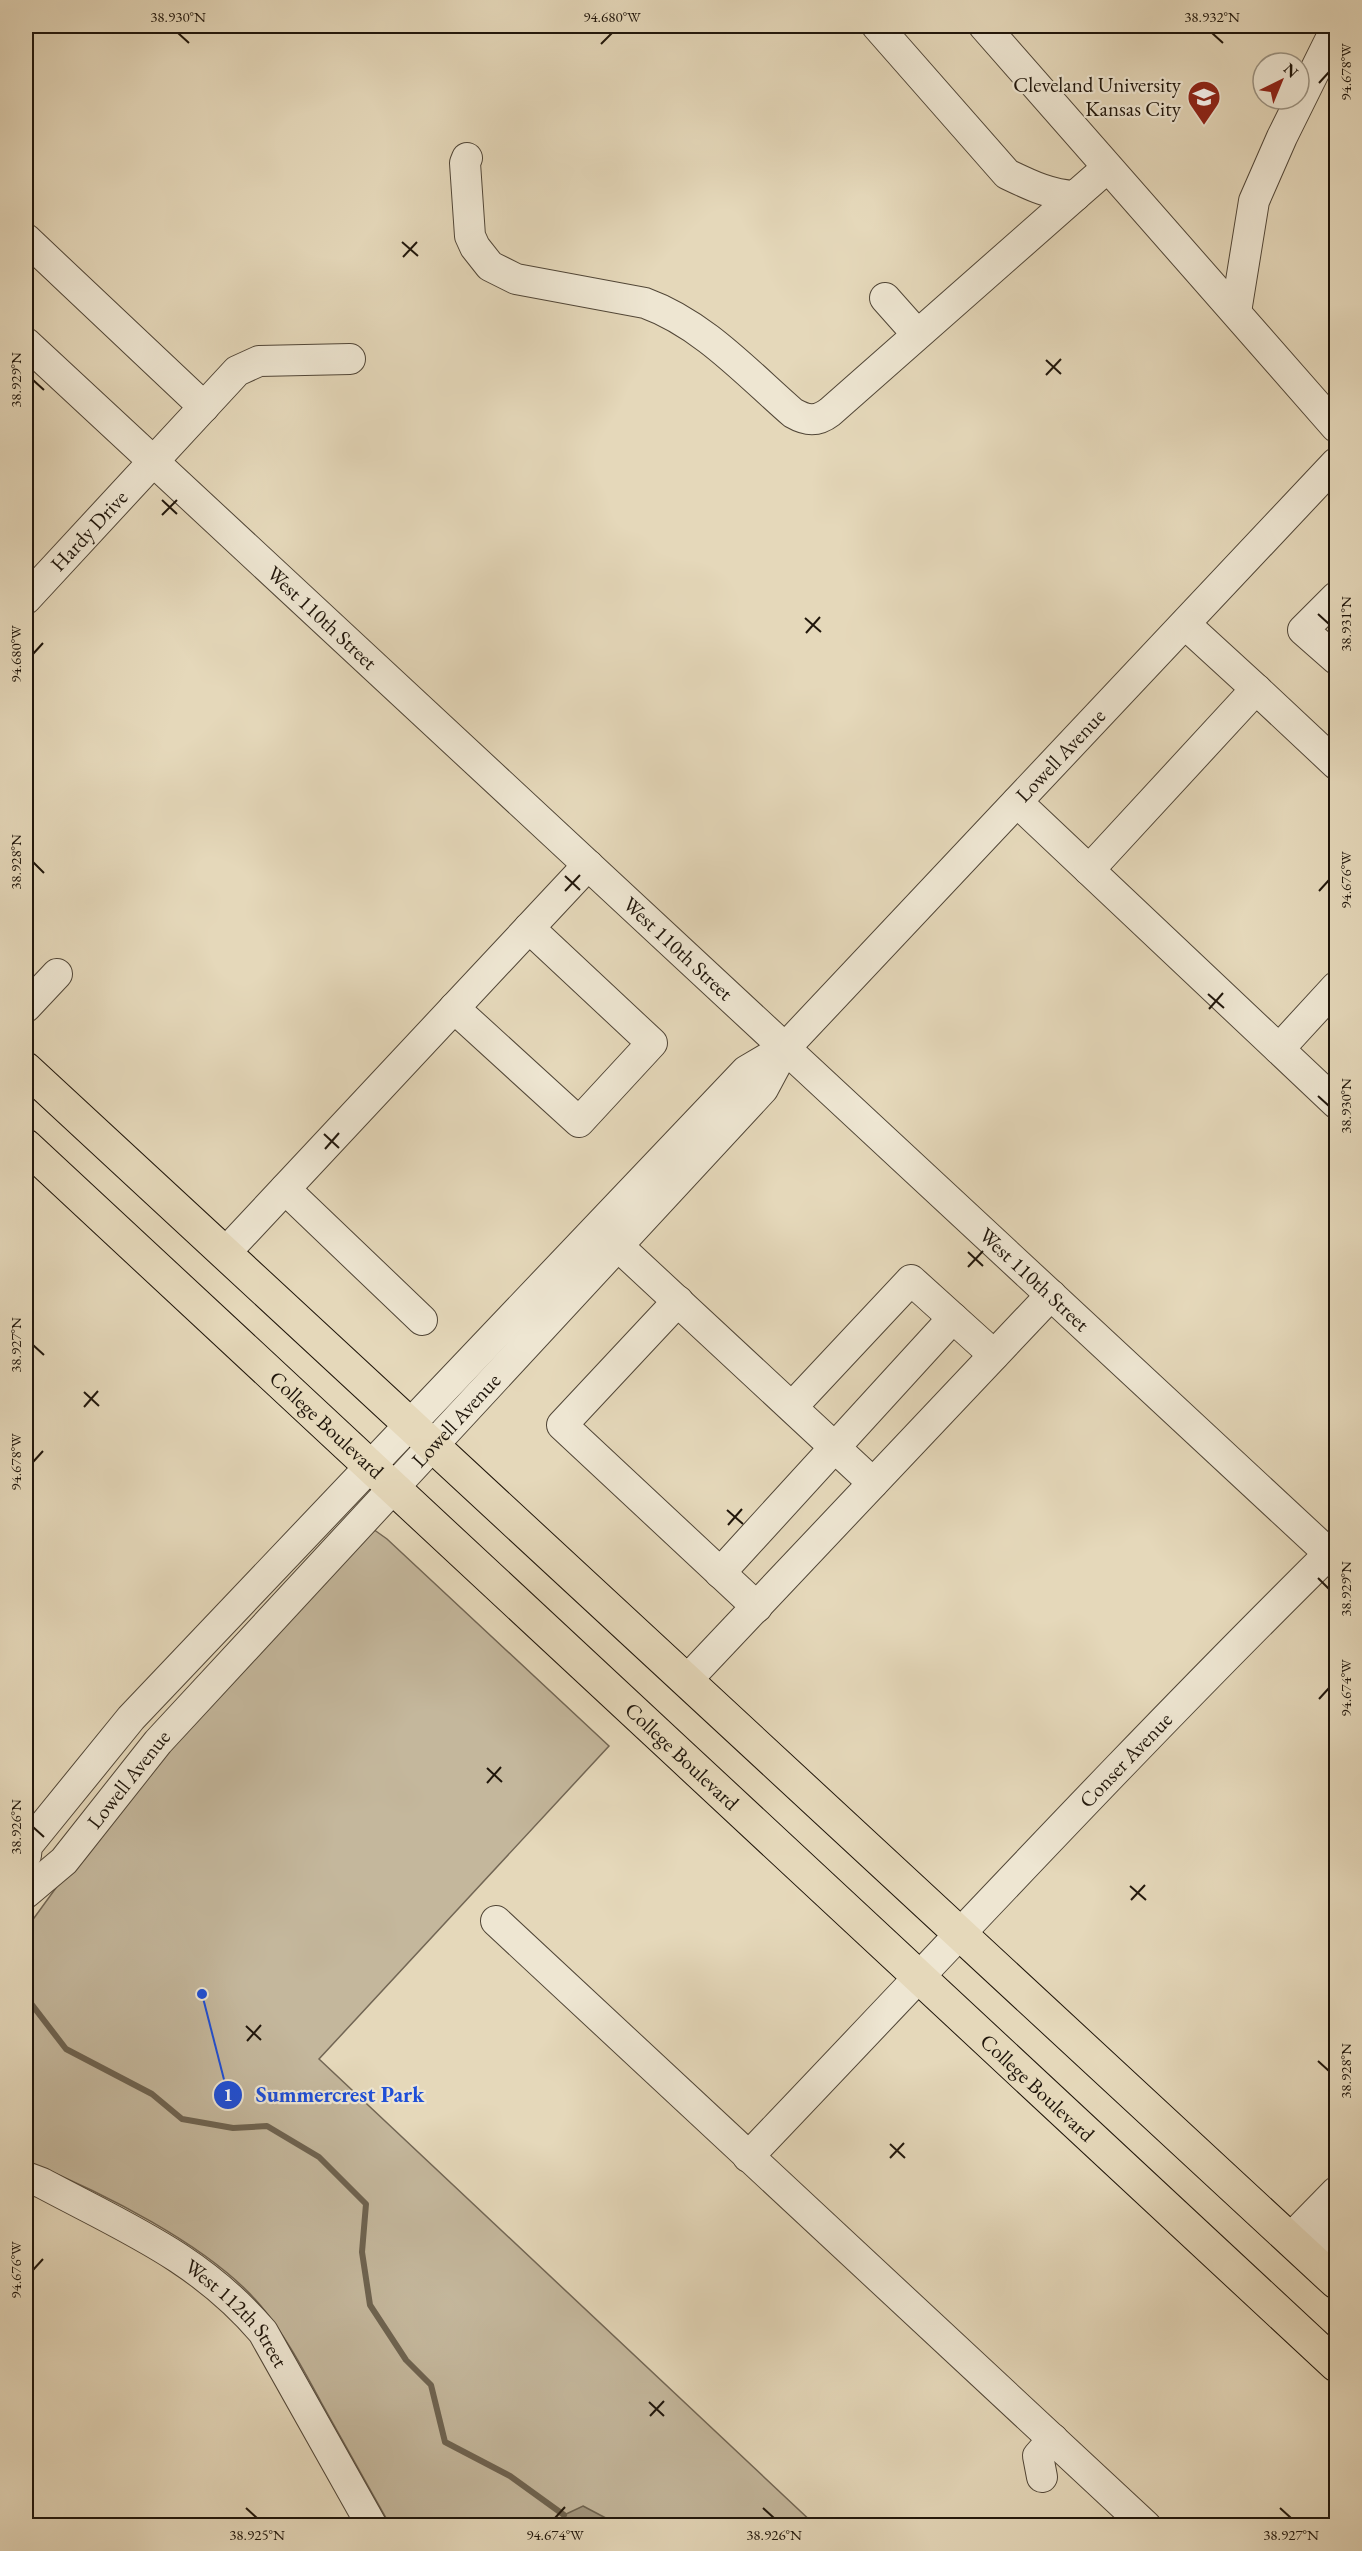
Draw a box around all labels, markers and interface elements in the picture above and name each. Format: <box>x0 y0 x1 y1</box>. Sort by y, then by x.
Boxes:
text: 38.930°N <box>150 7 206 26</box>
text: 94.680°W <box>583 7 641 26</box>
text: 38.932°N <box>1184 7 1240 26</box>
text: 94.678°W <box>1336 43 1355 101</box>
north arrow <box>1251 51 1311 111</box>
text: N <box>1279 58 1303 83</box>
place label: Cleveland University Kansas City <box>1013 71 1182 122</box>
school or university icon: Cleveland University Kansas City <box>1186 79 1222 126</box>
text: 38.929°N <box>6 352 25 408</box>
street label: Hardy Drive <box>44 484 133 577</box>
street label: West 110th Street <box>261 560 383 676</box>
text: 38.931°N <box>1336 596 1355 652</box>
text: 94.680°W <box>6 625 25 683</box>
street label: Lowell Avenue <box>1010 702 1111 808</box>
text: 38.928°N <box>6 834 25 890</box>
text: 94.676°W <box>1336 851 1355 909</box>
street label: West 110th Street <box>618 890 740 1007</box>
text: 38.930°N <box>1336 1078 1355 1134</box>
street label: West 110th Street <box>974 1221 1096 1337</box>
text: 38.927°N <box>6 1317 25 1373</box>
street label: College Boulevard <box>264 1365 390 1485</box>
street label: Lowell Avenue <box>405 1367 506 1473</box>
text: 94.678°W <box>6 1433 25 1491</box>
text: 38.929°N <box>1336 1561 1355 1617</box>
text: 94.674°W <box>1336 1659 1355 1717</box>
street label: College Boulevard <box>619 1696 745 1816</box>
street label: Conser Avenue <box>1073 1706 1178 1813</box>
street label: Lowell Avenue <box>81 1724 176 1834</box>
text: 38.926°N <box>6 1799 25 1855</box>
street label: College Boulevard <box>975 2028 1101 2148</box>
text: 38.928°N <box>1336 2043 1355 2099</box>
callout: Summercrest Park <box>213 2075 436 2115</box>
text: Summercrest Park <box>256 2080 425 2109</box>
text: 1 <box>223 2083 233 2106</box>
text: 94.676°W <box>6 2241 25 2299</box>
street label: West 112th Street <box>180 2253 294 2373</box>
text: 38.925°N <box>229 2525 285 2544</box>
text: 94.674°W <box>526 2525 584 2544</box>
text: 38.926°N <box>746 2525 802 2544</box>
text: 38.927°N <box>1263 2525 1319 2544</box>

